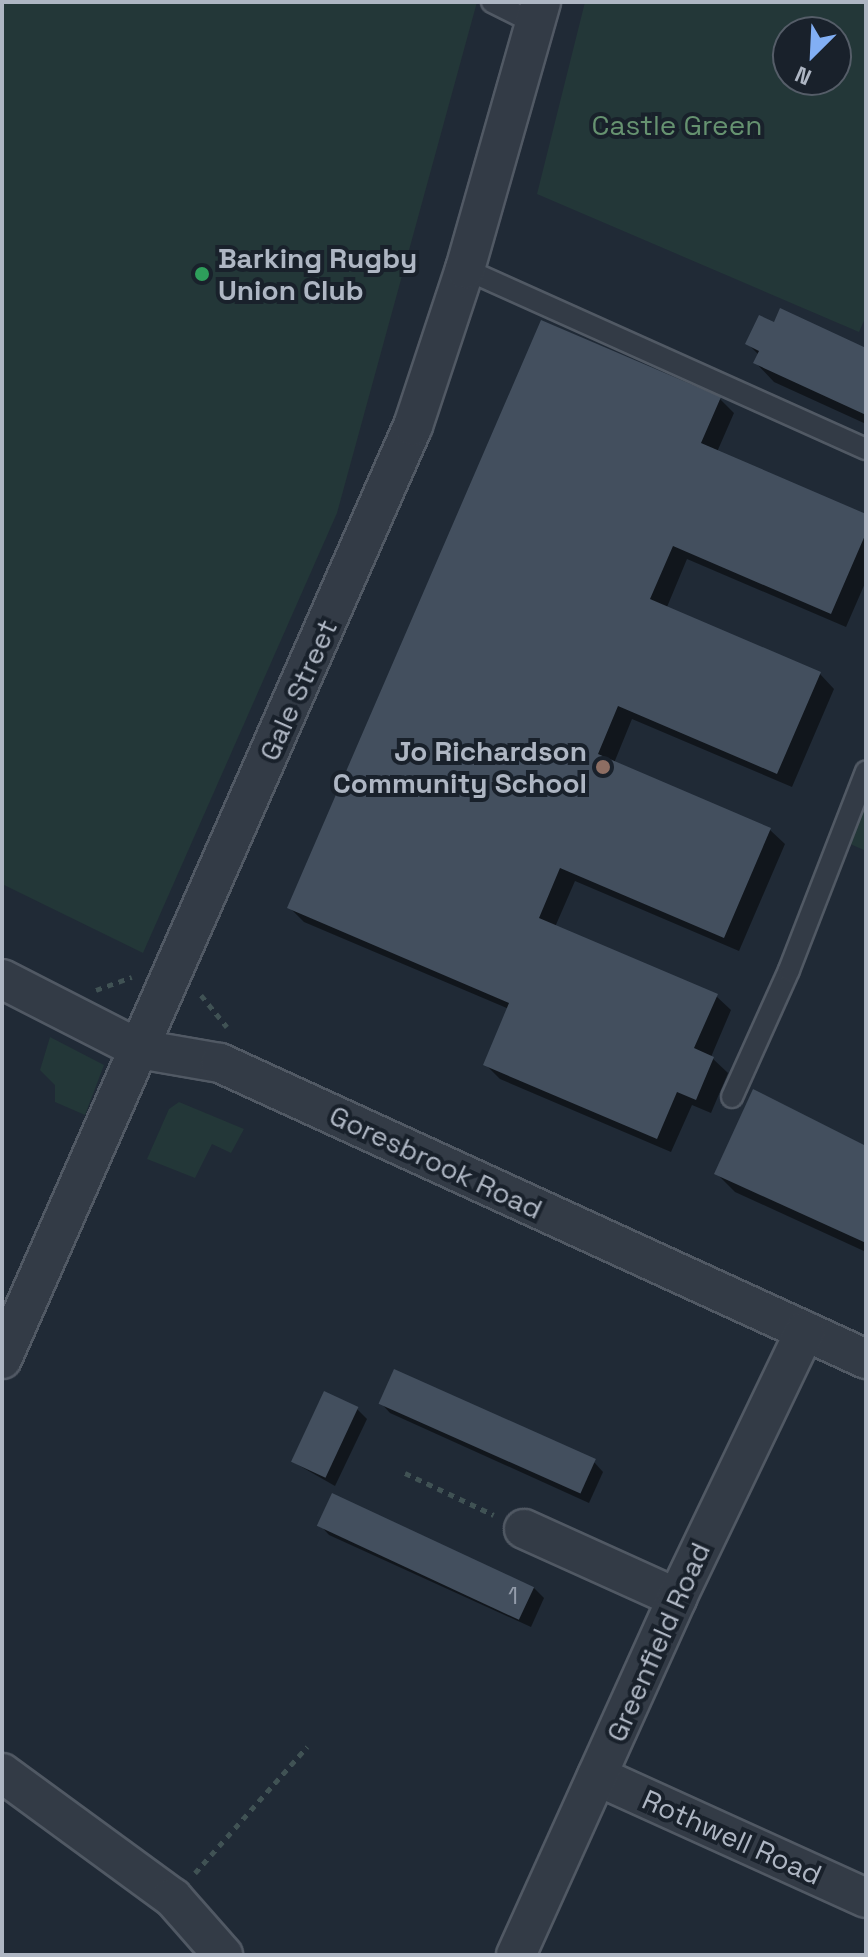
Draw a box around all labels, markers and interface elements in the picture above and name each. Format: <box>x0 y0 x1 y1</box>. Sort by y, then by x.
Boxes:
north arrow <box>772 16 852 96</box>
text: N <box>791 60 815 92</box>
park label: Castle Green <box>592 108 762 142</box>
place label: Barking Rugby Union Club <box>218 241 417 307</box>
marker: Barking Rugby Union Club <box>193 265 211 283</box>
street label: Gale Street <box>252 614 344 766</box>
place label: Jo Richardson Community School <box>333 734 587 800</box>
marker: Jo Richardson Community School <box>594 758 612 776</box>
street label: Goresbrook Road <box>324 1098 548 1226</box>
street label: Greenfield Road <box>599 1537 717 1747</box>
house number: 1 <box>508 1582 518 1610</box>
street label: Rothwell Road <box>637 1782 827 1892</box>

